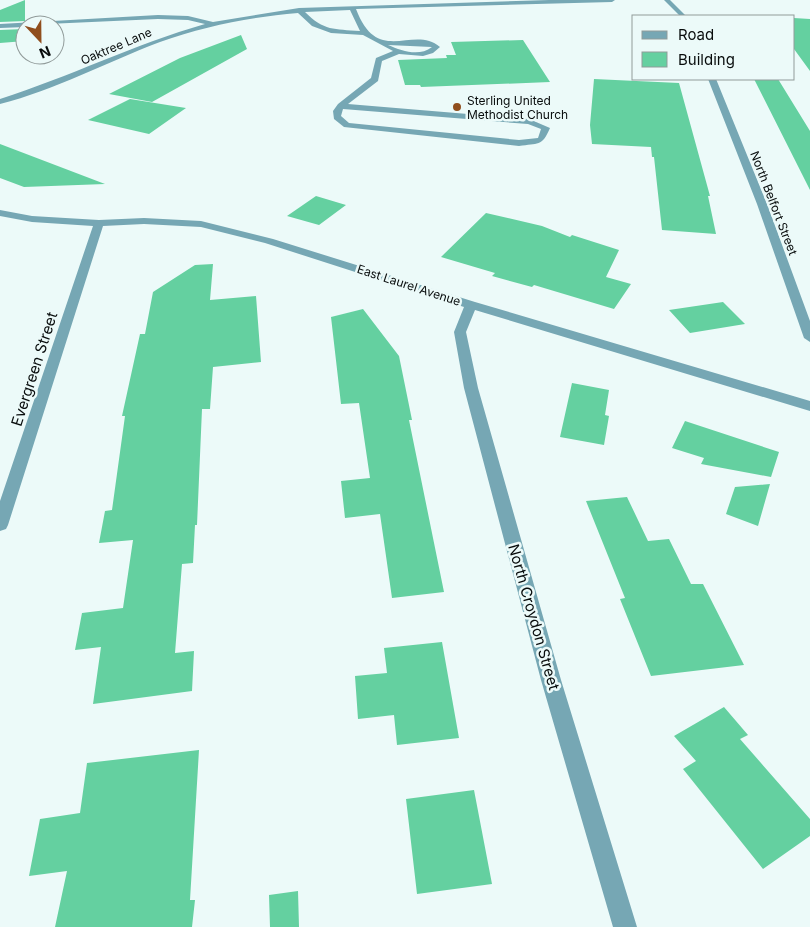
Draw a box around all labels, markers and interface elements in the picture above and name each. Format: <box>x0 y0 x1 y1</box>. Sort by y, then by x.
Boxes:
north arrow <box>15 15 65 65</box>
legend <box>632 15 795 80</box>
street label: Oaktree Lane <box>78 24 154 68</box>
text: Road <box>678 25 714 44</box>
text: N <box>37 43 53 62</box>
text: Building <box>678 50 735 69</box>
place label: Sterling United Methodist Church <box>467 93 568 122</box>
marker: Sterling United Methodist Church <box>451 101 463 113</box>
street label: North Belfort Street <box>747 149 801 257</box>
street label: East Laurel Avenue <box>355 261 463 309</box>
street label: Evergreen Street <box>7 309 61 428</box>
street label: North Croydon Street <box>504 542 564 692</box>

